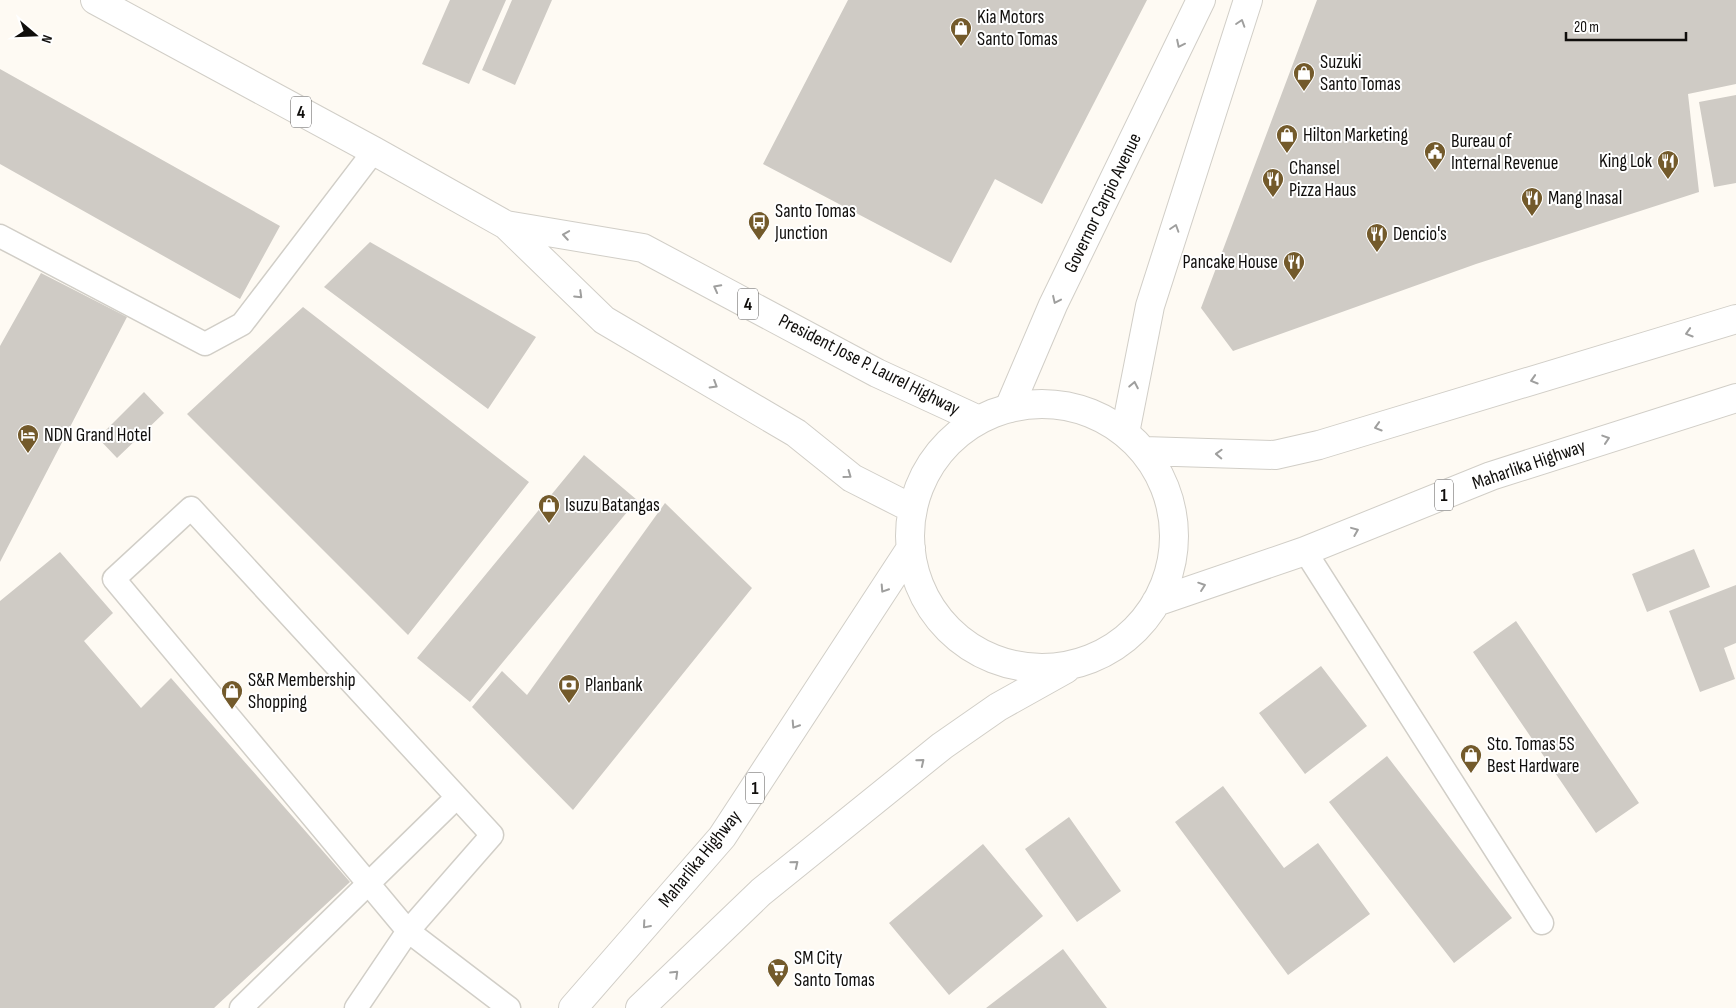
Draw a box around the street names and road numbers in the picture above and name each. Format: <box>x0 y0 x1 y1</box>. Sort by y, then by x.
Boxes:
road number: 4 <box>291 96 311 128</box>
street label: Governor Carpio Avenue <box>1059 129 1147 277</box>
road number: 4 <box>738 288 758 320</box>
street label: President Jose P. Laurel Highway <box>774 309 964 421</box>
street label: Maharlika Highway <box>1469 435 1589 495</box>
road number: 1 <box>1435 480 1453 510</box>
road number: 1 <box>746 772 764 804</box>
street label: Maharlika Highway <box>654 805 747 912</box>

